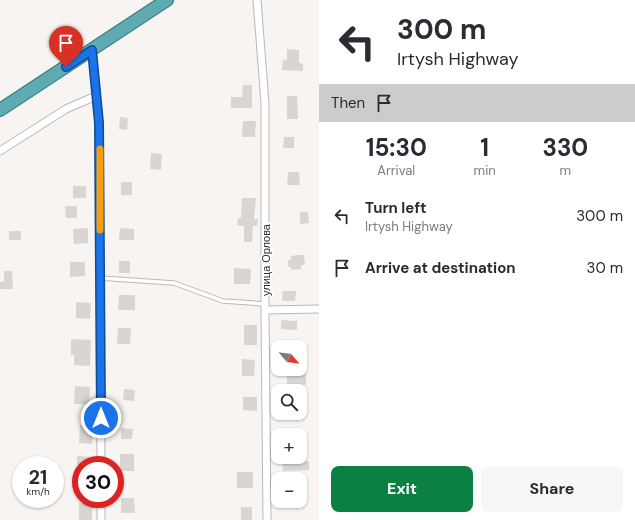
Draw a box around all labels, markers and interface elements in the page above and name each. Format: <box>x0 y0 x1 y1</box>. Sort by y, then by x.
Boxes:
text: 300 m <box>397 11 486 48</box>
icon: left <box>331 16 383 68</box>
pin <box>49 26 83 67</box>
icon: arrive <box>55 32 77 54</box>
text: Irtysh Highway <box>397 47 519 71</box>
icon: arrive <box>373 92 395 114</box>
text: Then <box>331 93 365 113</box>
text: 15:30 <box>366 132 427 163</box>
text: 1 <box>480 132 489 163</box>
text: 330 <box>542 132 588 163</box>
text: Arrival <box>377 162 415 179</box>
text: min <box>474 162 496 179</box>
text: m <box>560 162 571 179</box>
text: Turn left <box>365 198 426 218</box>
icon: left <box>331 205 353 227</box>
text: 300 m <box>576 206 623 226</box>
text: Irtysh Highway <box>365 218 453 235</box>
street label: улица Орлова <box>259 223 273 296</box>
icon: arrive <box>331 257 353 279</box>
text: Arrive at destination <box>365 258 516 278</box>
text: 30 m <box>587 258 623 278</box>
north arrow <box>271 340 307 376</box>
map controls <box>271 340 307 508</box>
button: search <box>271 384 307 420</box>
position arrow <box>80 397 122 439</box>
button: + <box>271 428 307 464</box>
speed limit sign: 30 <box>72 456 124 508</box>
text: 21 <box>29 464 47 490</box>
button: Exit <box>331 466 473 512</box>
button: Share <box>481 466 623 512</box>
button: − <box>271 472 307 508</box>
text: km/h <box>26 485 50 498</box>

